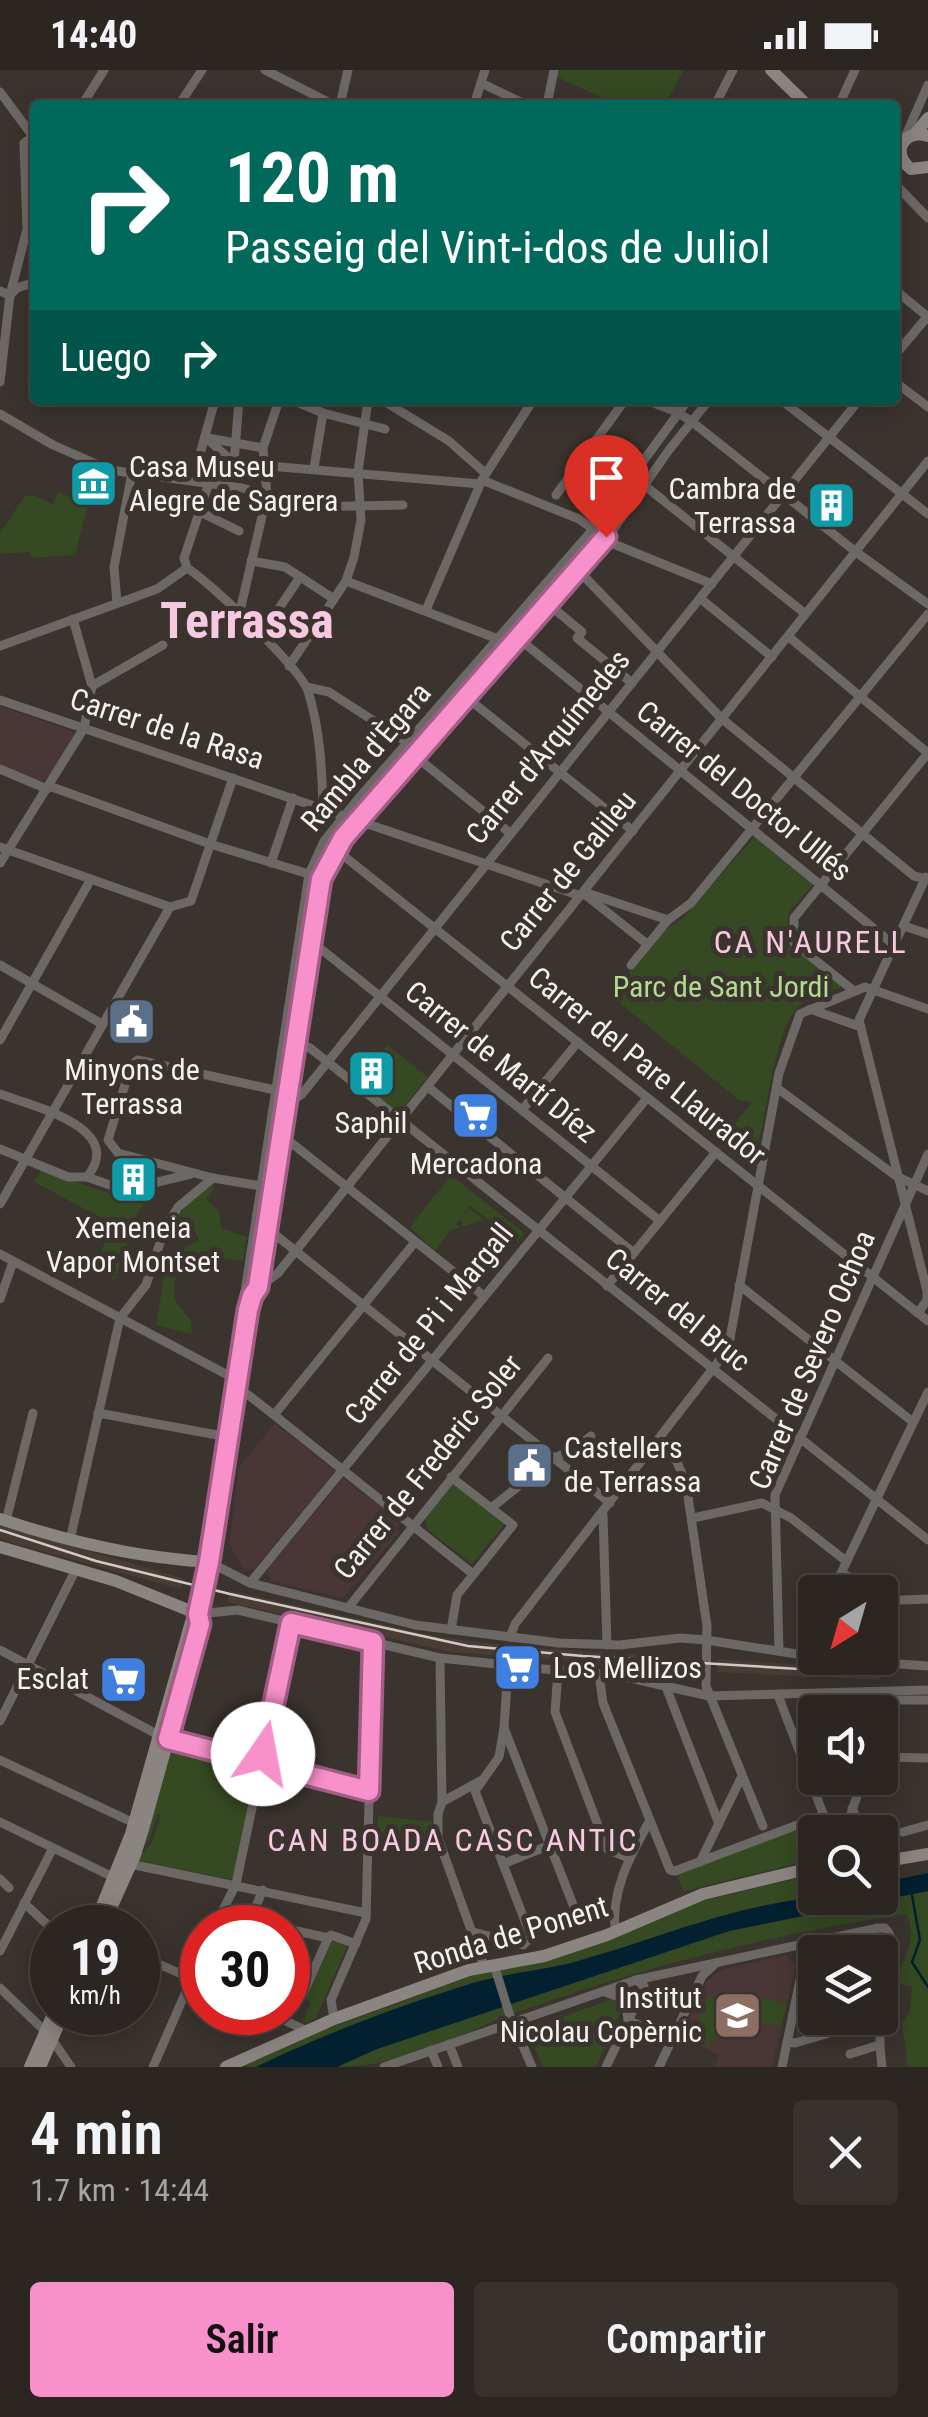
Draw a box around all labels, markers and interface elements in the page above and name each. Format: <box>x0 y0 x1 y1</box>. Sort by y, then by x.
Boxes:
text: 14:40 <box>50 13 137 57</box>
text: 120 m <box>225 137 399 219</box>
icon: right <box>60 140 190 270</box>
text: Passeig del Vint-i-dos de Juliol <box>225 221 770 274</box>
icon: right <box>171 330 226 385</box>
text: Luego <box>60 336 151 380</box>
pin <box>564 435 649 538</box>
place label: Casa Museu Alegre de Sagrera <box>129 449 338 518</box>
icon: arrive <box>579 450 634 505</box>
museum icon: Casa Museu Alegre de Sagrera <box>68 458 120 510</box>
place label: Cambra de Terrassa <box>668 471 796 540</box>
building icon: Cambra de Terrassa <box>805 480 857 532</box>
district label: Terrassa <box>160 592 334 650</box>
street label: Carrer d'Arquímedes <box>459 642 637 851</box>
street label: Rambla d'Ègara <box>294 675 438 838</box>
street label: Carrer de la Rasa <box>66 681 269 776</box>
street label: Carrer del Doctor Ullés <box>630 693 859 888</box>
street label: Carrer de Galileu <box>492 783 643 958</box>
district label: CA N'AURELL <box>714 923 908 961</box>
street label: Carrer del Pare Llaurador <box>522 959 773 1172</box>
park label: Parc de Sant Jordi <box>613 969 829 1004</box>
street label: Carrer de Martí Díez <box>398 974 604 1150</box>
public building icon: Minyons de Terrassa <box>106 995 158 1047</box>
building icon: Saphil <box>345 1048 397 1100</box>
place label: Minyons de Terrassa <box>64 1052 200 1121</box>
supermarket icon: Mercadona <box>450 1089 502 1141</box>
place label: Saphil <box>335 1105 407 1140</box>
place label: Mercadona <box>410 1146 542 1181</box>
building icon: Xemeneia Vapor Montset <box>107 1153 159 1205</box>
place label: Xemeneia Vapor Montset <box>46 1210 220 1279</box>
street label: Carrer de Pi i Margall <box>337 1216 520 1431</box>
street label: Carrer de Severo Ochoa <box>741 1225 882 1495</box>
street label: Carrer del Bruc <box>599 1241 758 1379</box>
street label: Carrer de Frederic Soler <box>326 1347 529 1586</box>
place label: Castellers de Terrassa <box>564 1430 701 1499</box>
public building icon: Castellers de Terrassa <box>503 1439 555 1491</box>
north arrow <box>798 1575 898 1675</box>
map controls <box>798 1575 898 2035</box>
supermarket icon: Los Mellizos <box>492 1642 544 1694</box>
place label: Los Mellizos <box>553 1650 702 1685</box>
supermarket icon: Esclat <box>98 1653 150 1705</box>
place label: Esclat <box>16 1661 89 1696</box>
button: sound <box>798 1695 898 1795</box>
position arrow <box>211 1702 315 1806</box>
button: search <box>798 1815 898 1915</box>
district label: CAN BOADA CASC ANTIC <box>267 1821 639 1859</box>
street label: Ronda de Ponent <box>410 1888 612 1981</box>
speed limit sign: 30 <box>180 1905 310 2035</box>
text: 19 <box>70 1929 120 1987</box>
button: layers <box>798 1935 898 2035</box>
place label: Institut Nicolau Copèrnic <box>500 1980 702 2049</box>
text: km/h <box>69 1981 121 2010</box>
school or university icon: Institut Nicolau Copèrnic <box>711 1989 763 2041</box>
text: 4 min <box>30 2098 163 2169</box>
button: close <box>793 2100 898 2205</box>
text: 1.7 km · 14:44 <box>30 2171 209 2209</box>
button: Salir <box>30 2282 454 2397</box>
button: Compartir <box>474 2282 898 2397</box>

